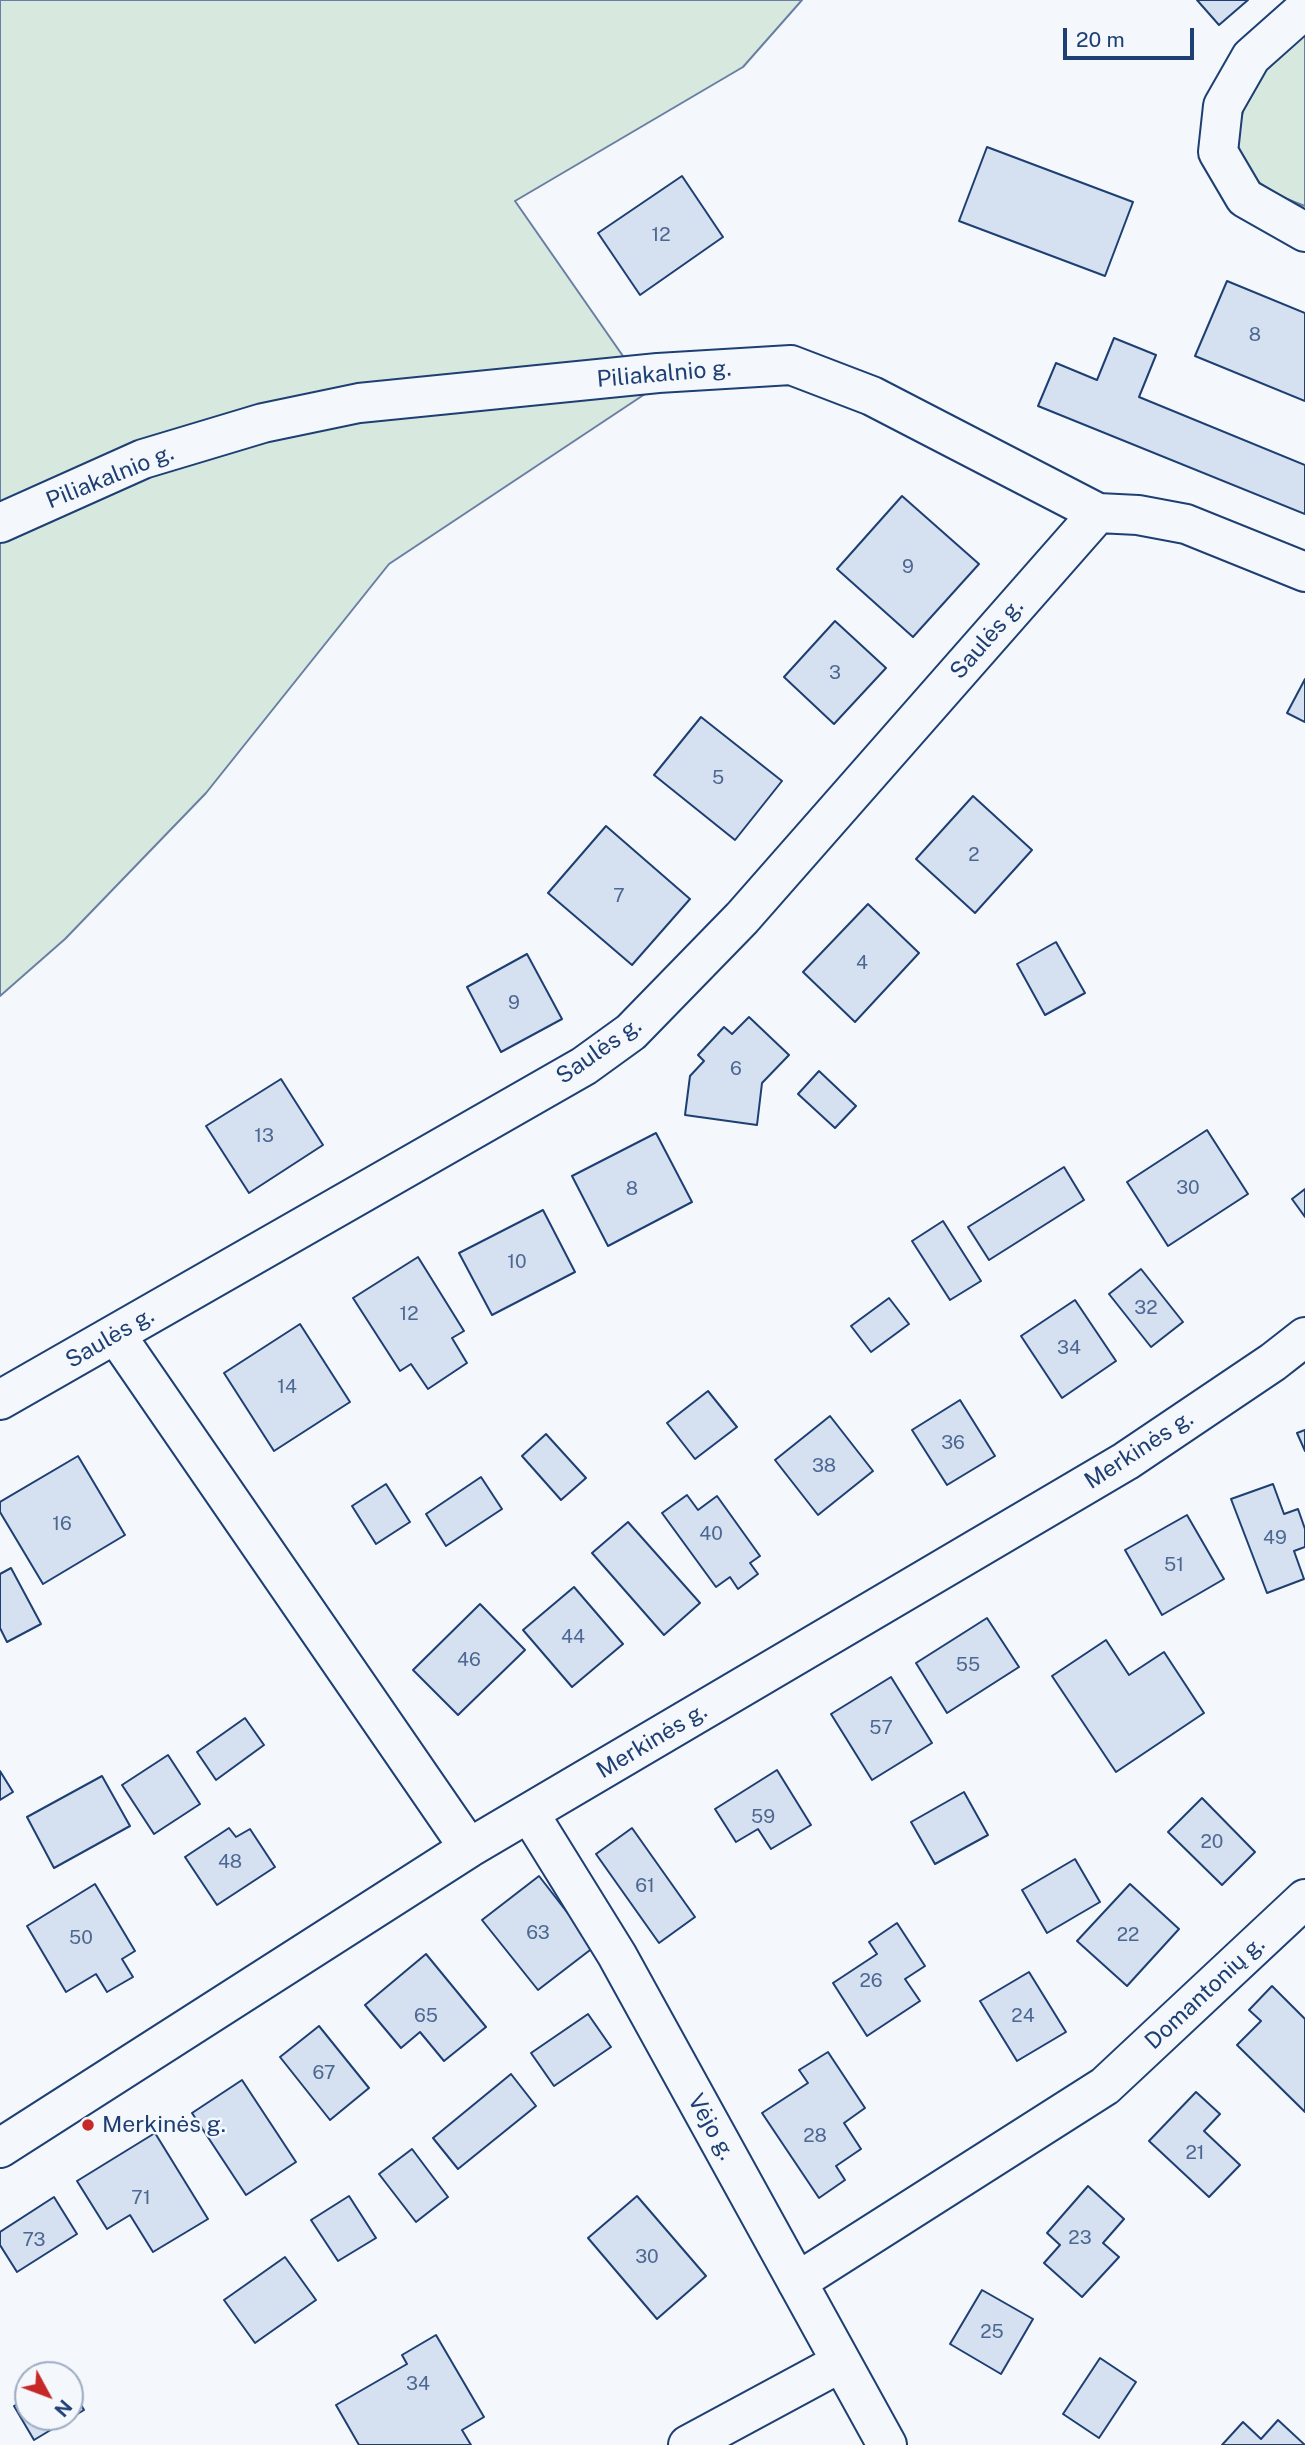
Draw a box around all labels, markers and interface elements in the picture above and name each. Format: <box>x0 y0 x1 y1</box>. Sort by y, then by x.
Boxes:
scale bar <box>1067 14 1198 58</box>
text: 20 m <box>1076 27 1125 52</box>
house number: 12 <box>651 224 671 246</box>
house number: 8 <box>1249 324 1261 346</box>
street label: Piliakalnio g. <box>596 354 732 394</box>
street label: Piliakalnio g. <box>42 439 178 515</box>
house number: 9 <box>902 556 914 578</box>
street label: Saulės g. <box>945 593 1029 685</box>
house number: 3 <box>829 662 841 684</box>
house number: 5 <box>712 767 724 789</box>
house number: 2 <box>968 844 980 866</box>
house number: 7 <box>613 885 625 907</box>
house number: 4 <box>856 952 868 974</box>
house number: 9 <box>508 992 520 1014</box>
street label: Saulės g. <box>551 1012 647 1090</box>
house number: 6 <box>730 1058 742 1080</box>
house number: 13 <box>254 1125 274 1147</box>
house number: 30 <box>1176 1177 1200 1199</box>
house number: 8 <box>626 1178 638 1200</box>
house number: 10 <box>507 1251 527 1273</box>
house number: 32 <box>1134 1297 1158 1319</box>
street label: Saulės g. <box>61 1302 159 1374</box>
house number: 12 <box>399 1303 419 1325</box>
house number: 34 <box>1057 1337 1081 1359</box>
house number: 14 <box>277 1376 297 1398</box>
street label: Merkinės g. <box>1080 1405 1198 1495</box>
house number: 36 <box>941 1432 965 1454</box>
house number: 38 <box>812 1455 836 1477</box>
house number: 16 <box>52 1513 72 1535</box>
house number: 40 <box>699 1523 723 1545</box>
house number: 49 <box>1263 1527 1287 1549</box>
house number: 51 <box>1164 1554 1184 1576</box>
house number: 44 <box>561 1626 585 1648</box>
house number: 46 <box>457 1649 481 1671</box>
house number: 55 <box>956 1654 980 1676</box>
street label: Merkinės g. <box>592 1697 712 1785</box>
house number: 57 <box>869 1717 893 1739</box>
house number: 59 <box>751 1806 775 1828</box>
house number: 20 <box>1201 1831 1223 1853</box>
house number: 48 <box>218 1851 242 1873</box>
house number: 61 <box>635 1875 655 1897</box>
house number: 63 <box>526 1922 550 1944</box>
house number: 22 <box>1117 1924 1139 1946</box>
house number: 50 <box>69 1927 93 1949</box>
street label: Domantonių g. <box>1140 1931 1270 2055</box>
house number: 26 <box>859 1970 883 1992</box>
house number: 65 <box>414 2005 438 2027</box>
house number: 24 <box>1011 2005 1035 2027</box>
house number: 67 <box>313 2062 335 2084</box>
street label: Vėjo g. <box>682 2089 740 2165</box>
place label: Merkinės g. <box>102 2111 226 2139</box>
marker: Merkinės g. <box>80 2117 96 2133</box>
house number: 28 <box>803 2125 827 2147</box>
house number: 21 <box>1185 2142 1205 2164</box>
house number: 71 <box>131 2187 151 2209</box>
house number: 23 <box>1068 2227 1092 2249</box>
house number: 73 <box>22 2229 46 2251</box>
house number: 30 <box>635 2246 659 2268</box>
house number: 25 <box>980 2321 1004 2343</box>
north arrow <box>14 2361 84 2431</box>
house number: 34 <box>406 2373 430 2395</box>
text: N <box>50 2396 77 2421</box>

